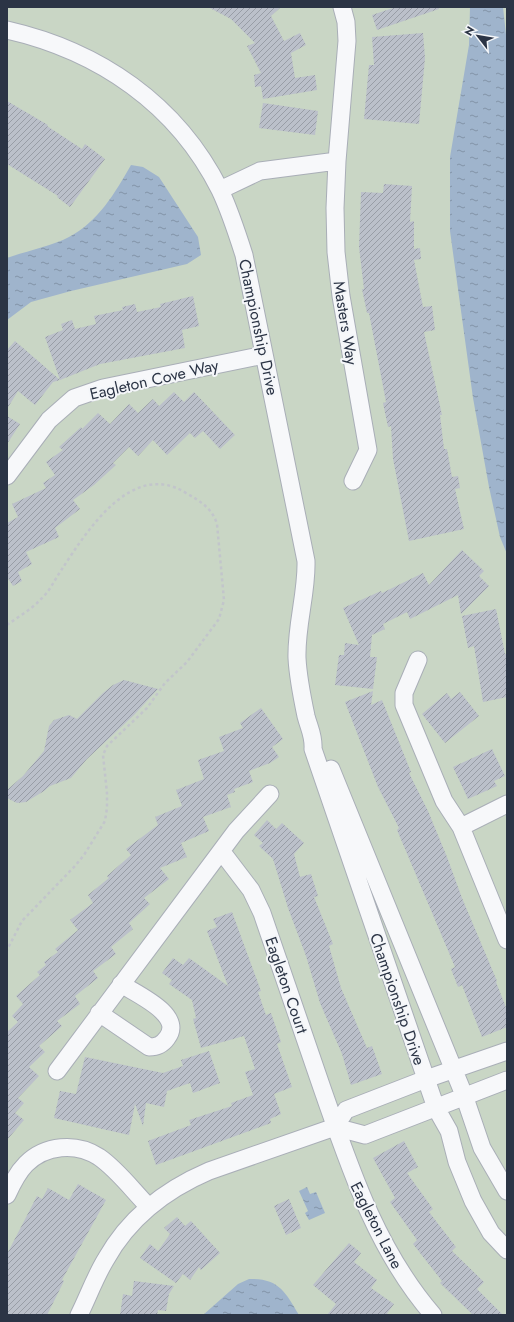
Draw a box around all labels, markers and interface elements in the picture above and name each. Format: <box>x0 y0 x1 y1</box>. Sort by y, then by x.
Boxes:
north arrow <box>458 16 498 56</box>
text: N <box>460 23 479 39</box>
street label: Championship Drive <box>233 257 284 397</box>
street label: Masters Way <box>328 279 364 368</box>
street label: Eagleton Cove Way <box>87 353 222 405</box>
street label: Championship Drive <box>364 930 431 1068</box>
street label: Eagleton Court <box>259 934 314 1037</box>
street label: Eagleton Lane <box>345 1178 408 1273</box>

